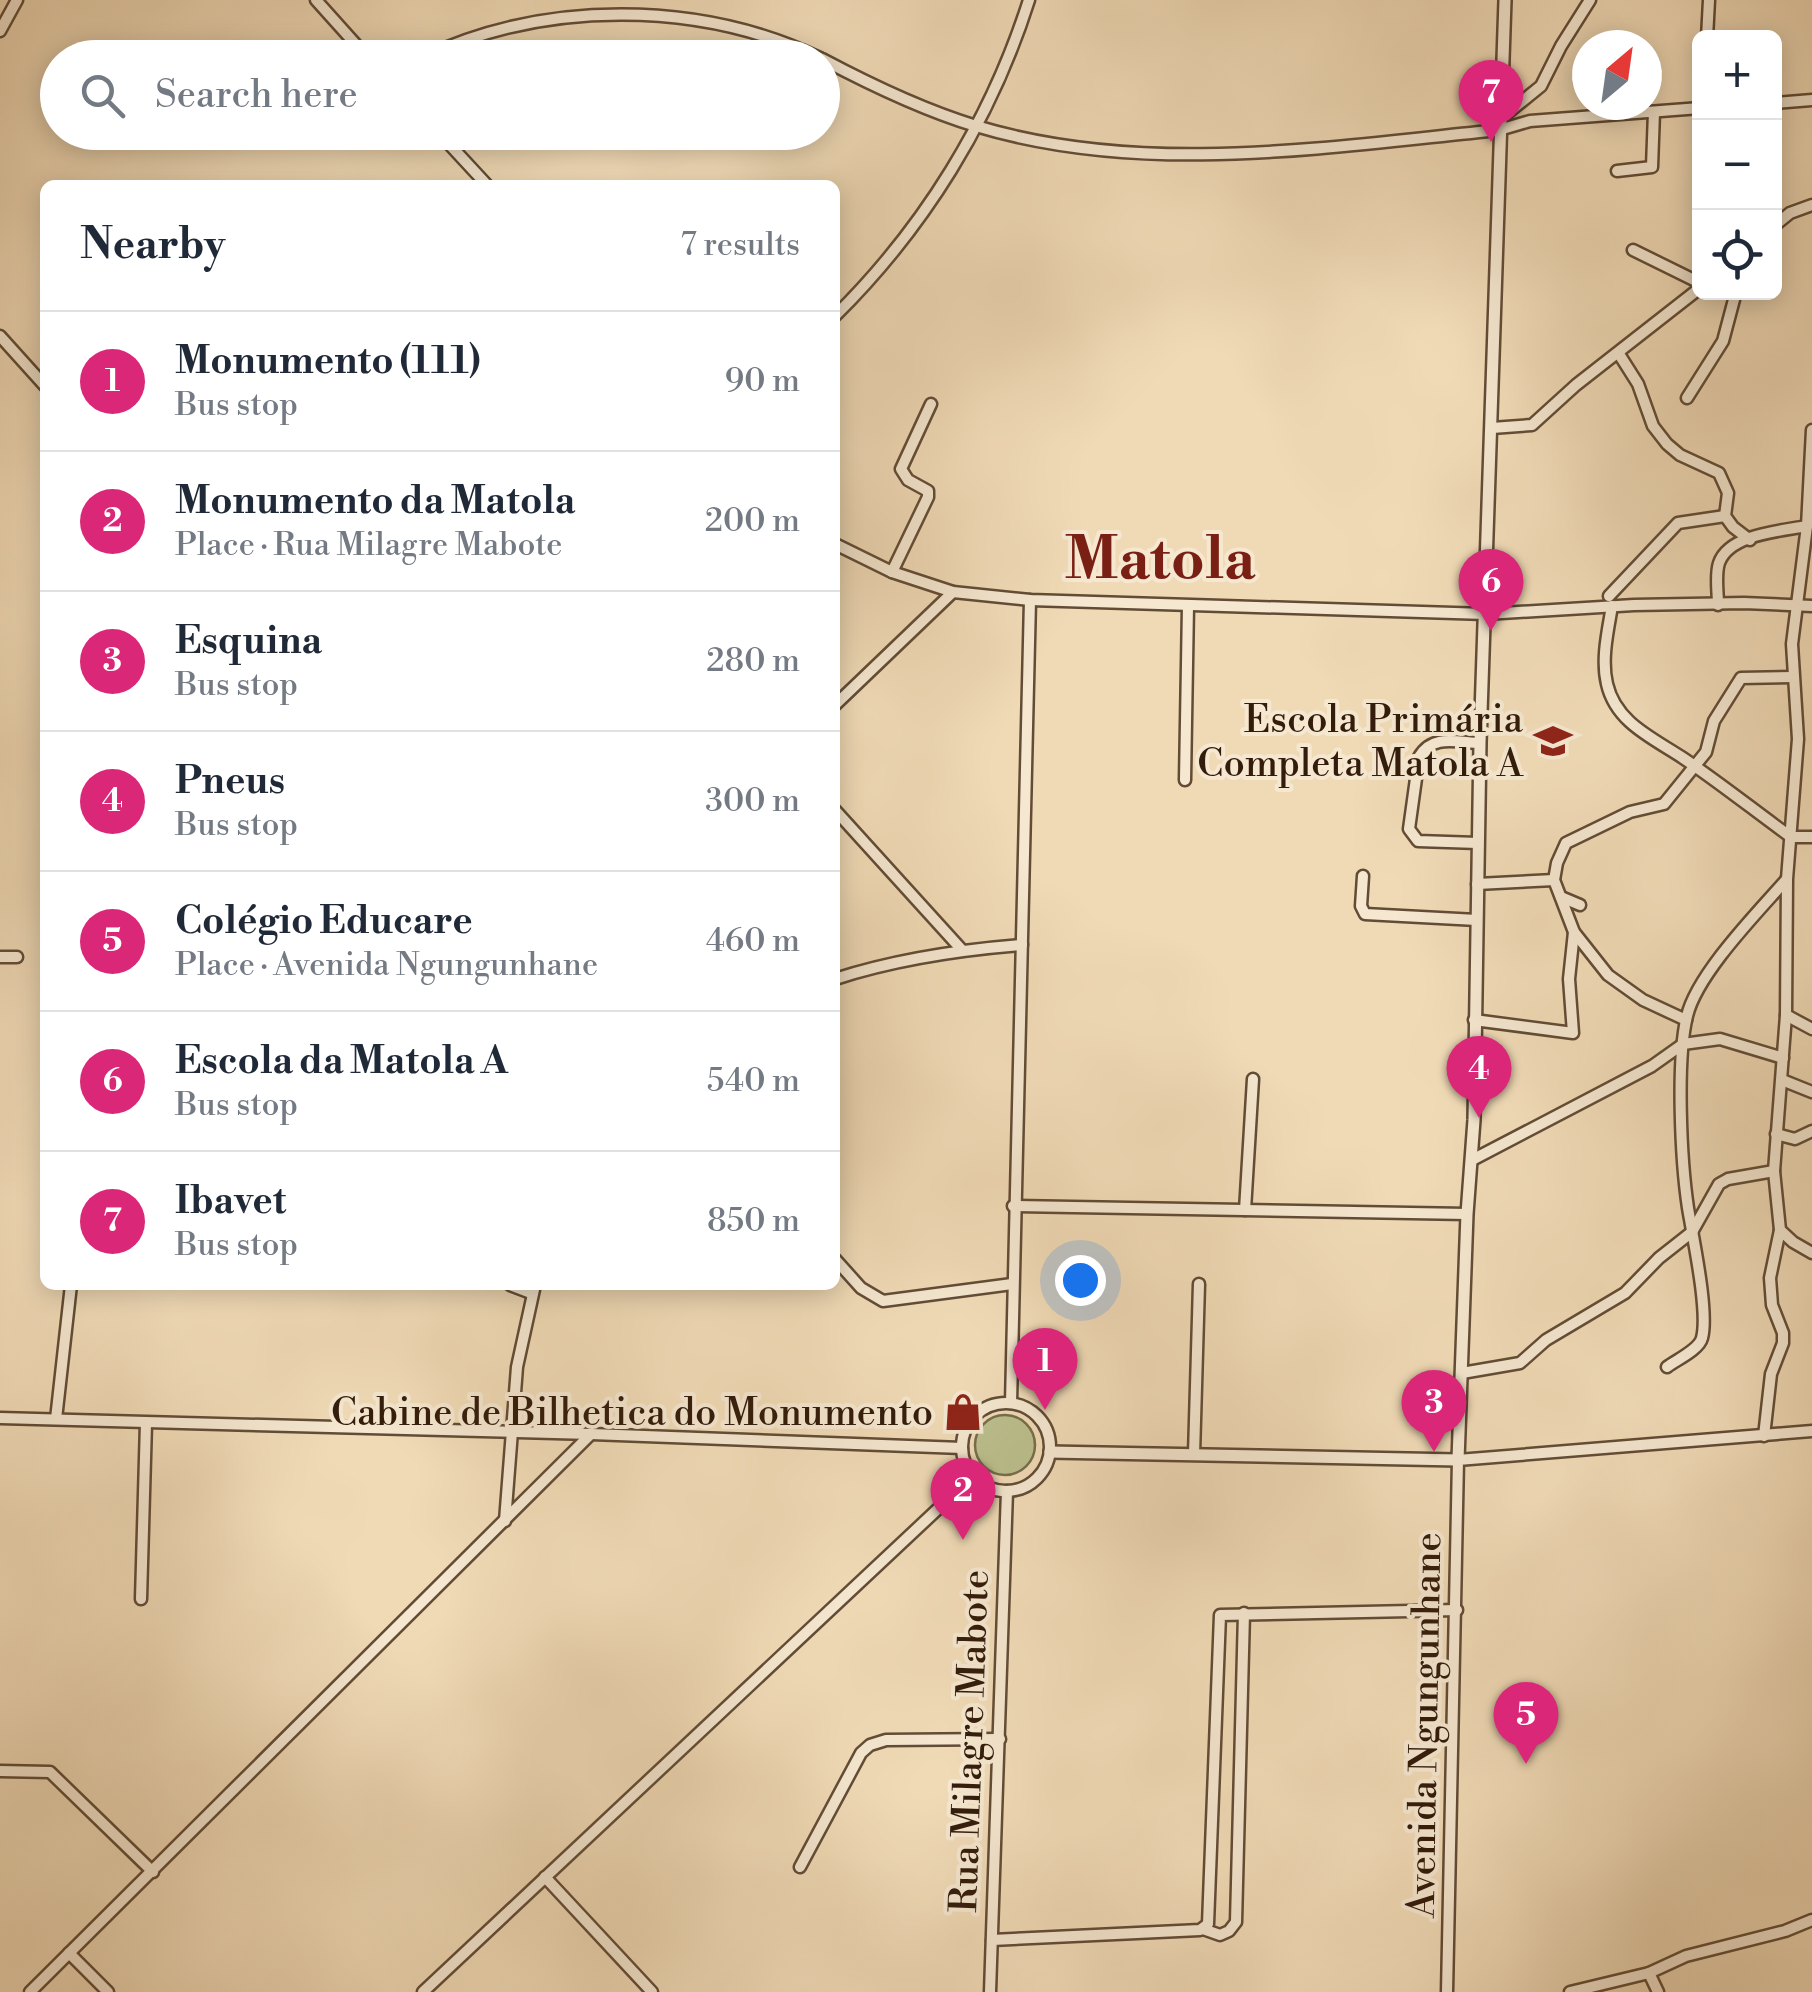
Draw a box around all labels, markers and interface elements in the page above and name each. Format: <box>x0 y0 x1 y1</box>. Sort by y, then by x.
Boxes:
north arrow <box>1572 30 1662 120</box>
map controls <box>1692 30 1782 300</box>
button: + <box>1692 30 1782 120</box>
search box <box>40 40 840 150</box>
pin: 7 <box>1458 59 1524 142</box>
icon: search <box>75 68 130 123</box>
text: Search here <box>155 72 358 119</box>
button: − <box>1692 120 1782 210</box>
button: locate <box>1692 210 1782 300</box>
text: Nearby <box>80 219 225 272</box>
text: 7 results <box>680 225 800 265</box>
text: Monumento (111) <box>175 338 480 385</box>
text: 1 <box>105 361 120 401</box>
text: 90 m <box>725 361 800 401</box>
text: Bus stop <box>175 385 298 425</box>
text: Monumento da Matola <box>175 478 575 525</box>
text: 2 <box>102 501 123 541</box>
text: 200 m <box>705 501 800 541</box>
district label: Matola <box>1065 524 1256 597</box>
text: Place · Rua Milagre Mabote <box>175 525 562 565</box>
pin: 6 <box>1458 548 1524 631</box>
text: Esquina <box>175 618 322 665</box>
text: 3 <box>103 641 122 681</box>
text: 280 m <box>706 641 800 681</box>
text: Bus stop <box>175 665 298 705</box>
place label: Escola Primária Completa Matola A <box>1197 697 1524 788</box>
school or university icon: Escola Primária Completa Matola A <box>1532 720 1574 762</box>
text: Pneus <box>175 758 285 805</box>
text: 4 <box>102 781 123 821</box>
text: 300 m <box>705 781 800 821</box>
text: Bus stop <box>175 805 298 845</box>
text: Colégio Educare <box>175 898 473 945</box>
text: 5 <box>103 921 122 961</box>
text: 460 m <box>706 921 800 961</box>
text: Place · Avenida Ngungunhane <box>175 945 598 985</box>
pin: 4 <box>1446 1036 1512 1118</box>
text: Escola da Matola A <box>175 1038 508 1085</box>
text: 6 <box>102 1061 123 1101</box>
text: 540 m <box>707 1061 800 1101</box>
text: Bus stop <box>175 1085 298 1125</box>
text: Ibavet <box>175 1178 286 1225</box>
text: 7 <box>103 1201 122 1241</box>
text: 850 m <box>707 1201 800 1241</box>
text: Bus stop <box>175 1225 298 1265</box>
your location <box>1055 1255 1106 1306</box>
pin: 1 <box>1012 1328 1078 1410</box>
pin: 3 <box>1402 1370 1466 1452</box>
place label: Cabine de Bilhetica do Monumento <box>331 1390 933 1437</box>
shop icon: Cabine de Bilhetica do Monumento <box>942 1391 984 1433</box>
pin: 2 <box>930 1458 996 1540</box>
street label: Avenida Ngungunhane <box>1399 1532 1452 1919</box>
street label: Rua Milagre Mabote <box>941 1569 1000 1913</box>
pin: 5 <box>1494 1682 1558 1764</box>

